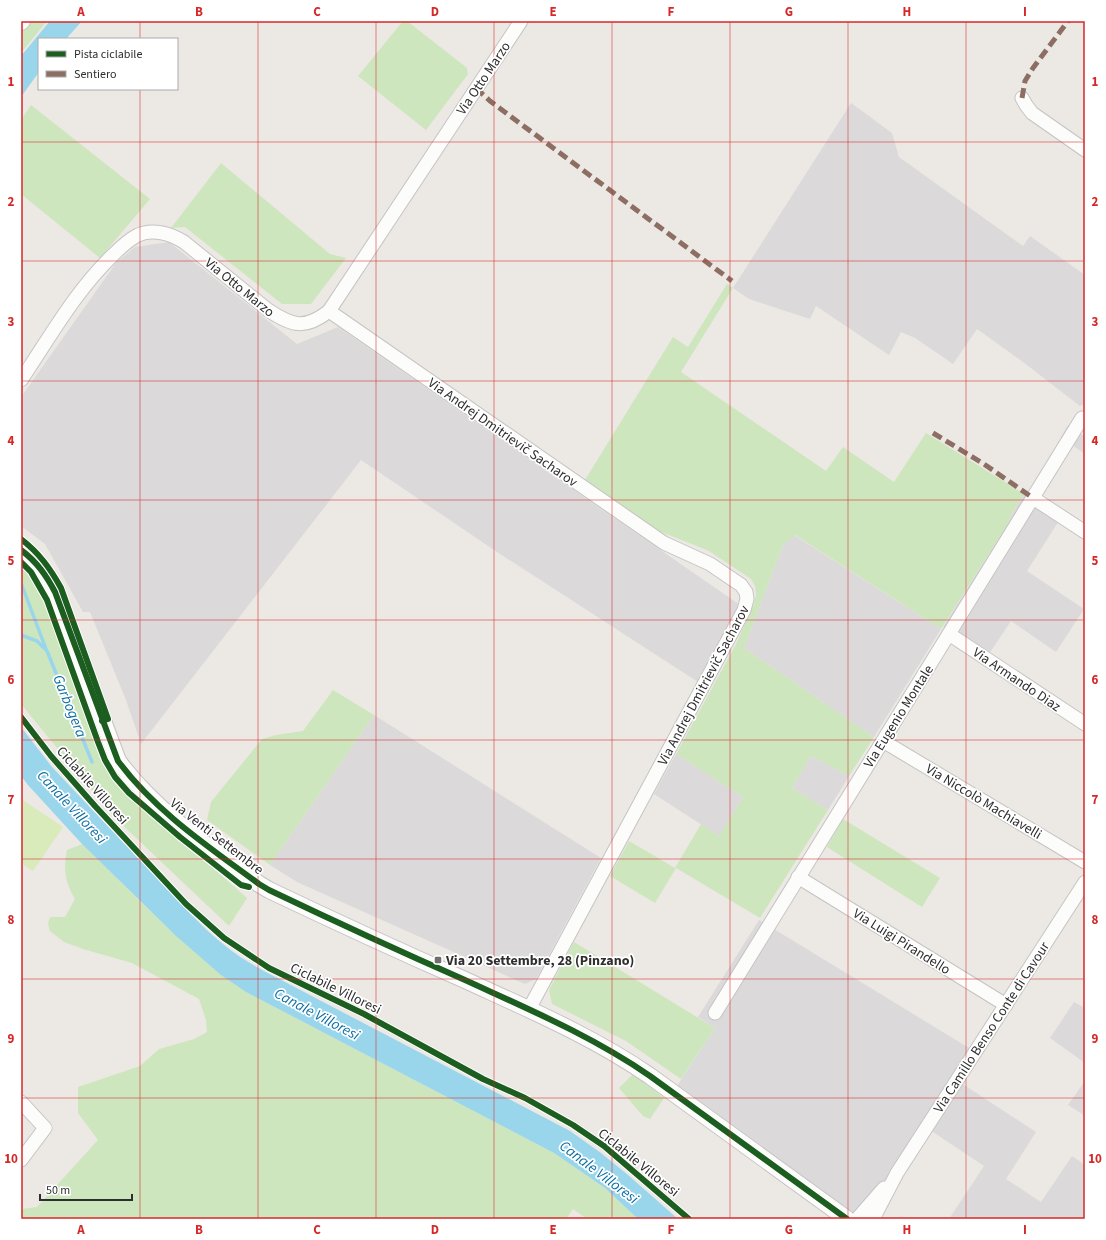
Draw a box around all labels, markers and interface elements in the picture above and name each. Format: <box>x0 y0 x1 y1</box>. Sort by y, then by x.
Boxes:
text: A <box>76 3 85 21</box>
text: B <box>195 3 203 21</box>
text: C <box>313 3 321 21</box>
text: D <box>431 3 439 21</box>
text: E <box>549 3 557 21</box>
text: F <box>668 3 675 21</box>
text: G <box>785 3 793 21</box>
text: H <box>903 3 911 21</box>
text: I <box>1023 3 1027 21</box>
legend <box>38 38 178 90</box>
street label: Via Otto Marzo <box>452 38 516 119</box>
text: Pista ciclabile <box>74 46 142 63</box>
text: Sentiero <box>74 66 116 83</box>
text: 1 <box>8 73 15 91</box>
text: 1 <box>1092 73 1099 91</box>
text: 2 <box>8 193 15 211</box>
text: 2 <box>1092 193 1099 211</box>
street label: Via Otto Marzo <box>200 253 279 322</box>
text: 3 <box>8 313 15 331</box>
text: 3 <box>1092 313 1099 331</box>
street label: Via Andrej Dmitrievič Sacharov <box>423 373 582 493</box>
text: 4 <box>8 432 15 450</box>
text: 4 <box>1092 432 1099 450</box>
text: 5 <box>8 552 15 570</box>
text: 5 <box>1092 552 1099 570</box>
street label: Via Andrej Dmitrievič Sacharov <box>653 601 755 769</box>
street label: Via Armando Diaz <box>968 643 1065 717</box>
street label: Via Eugenio Montale <box>859 661 939 772</box>
text: 6 <box>8 671 15 689</box>
text: 6 <box>1092 671 1099 689</box>
water label: Garbogera <box>47 672 92 741</box>
street label: Ciclabile Villoresi <box>52 742 133 829</box>
street label: Via Niccolò Machiavelli <box>922 759 1045 845</box>
water label: Canale Villoresi <box>32 766 112 849</box>
text: 7 <box>8 791 15 809</box>
text: 7 <box>1092 791 1099 809</box>
street label: Via Venti Settembre <box>165 794 268 880</box>
street label: Via Luigi Pirandello <box>849 904 954 980</box>
text: 8 <box>8 911 15 929</box>
text: 8 <box>1092 911 1099 929</box>
street label: Via Camillo Benso Conte di Cavour <box>929 938 1055 1117</box>
place label: Via 20 Settembre, 28 (Pinzano) <box>445 951 634 971</box>
marker: Via 20 Settembre, 28 (Pinzano) <box>433 955 443 965</box>
street label: Ciclabile Villoresi <box>287 958 385 1020</box>
water label: Canale Villoresi <box>270 983 364 1046</box>
text: 9 <box>8 1030 15 1048</box>
text: 9 <box>1092 1030 1099 1048</box>
street label: Ciclabile Villoresi <box>593 1124 683 1202</box>
water label: Canale Villoresi <box>555 1136 643 1209</box>
text: 10 <box>4 1150 18 1168</box>
text: 10 <box>1088 1150 1102 1168</box>
scale bar <box>40 1176 132 1202</box>
text: 50 m <box>46 1182 70 1199</box>
text: A <box>76 1221 85 1239</box>
text: B <box>195 1221 203 1239</box>
text: C <box>313 1221 321 1239</box>
text: D <box>431 1221 439 1239</box>
text: E <box>549 1221 557 1239</box>
text: F <box>668 1221 675 1239</box>
text: G <box>785 1221 793 1239</box>
text: H <box>903 1221 911 1239</box>
text: I <box>1023 1221 1027 1239</box>

